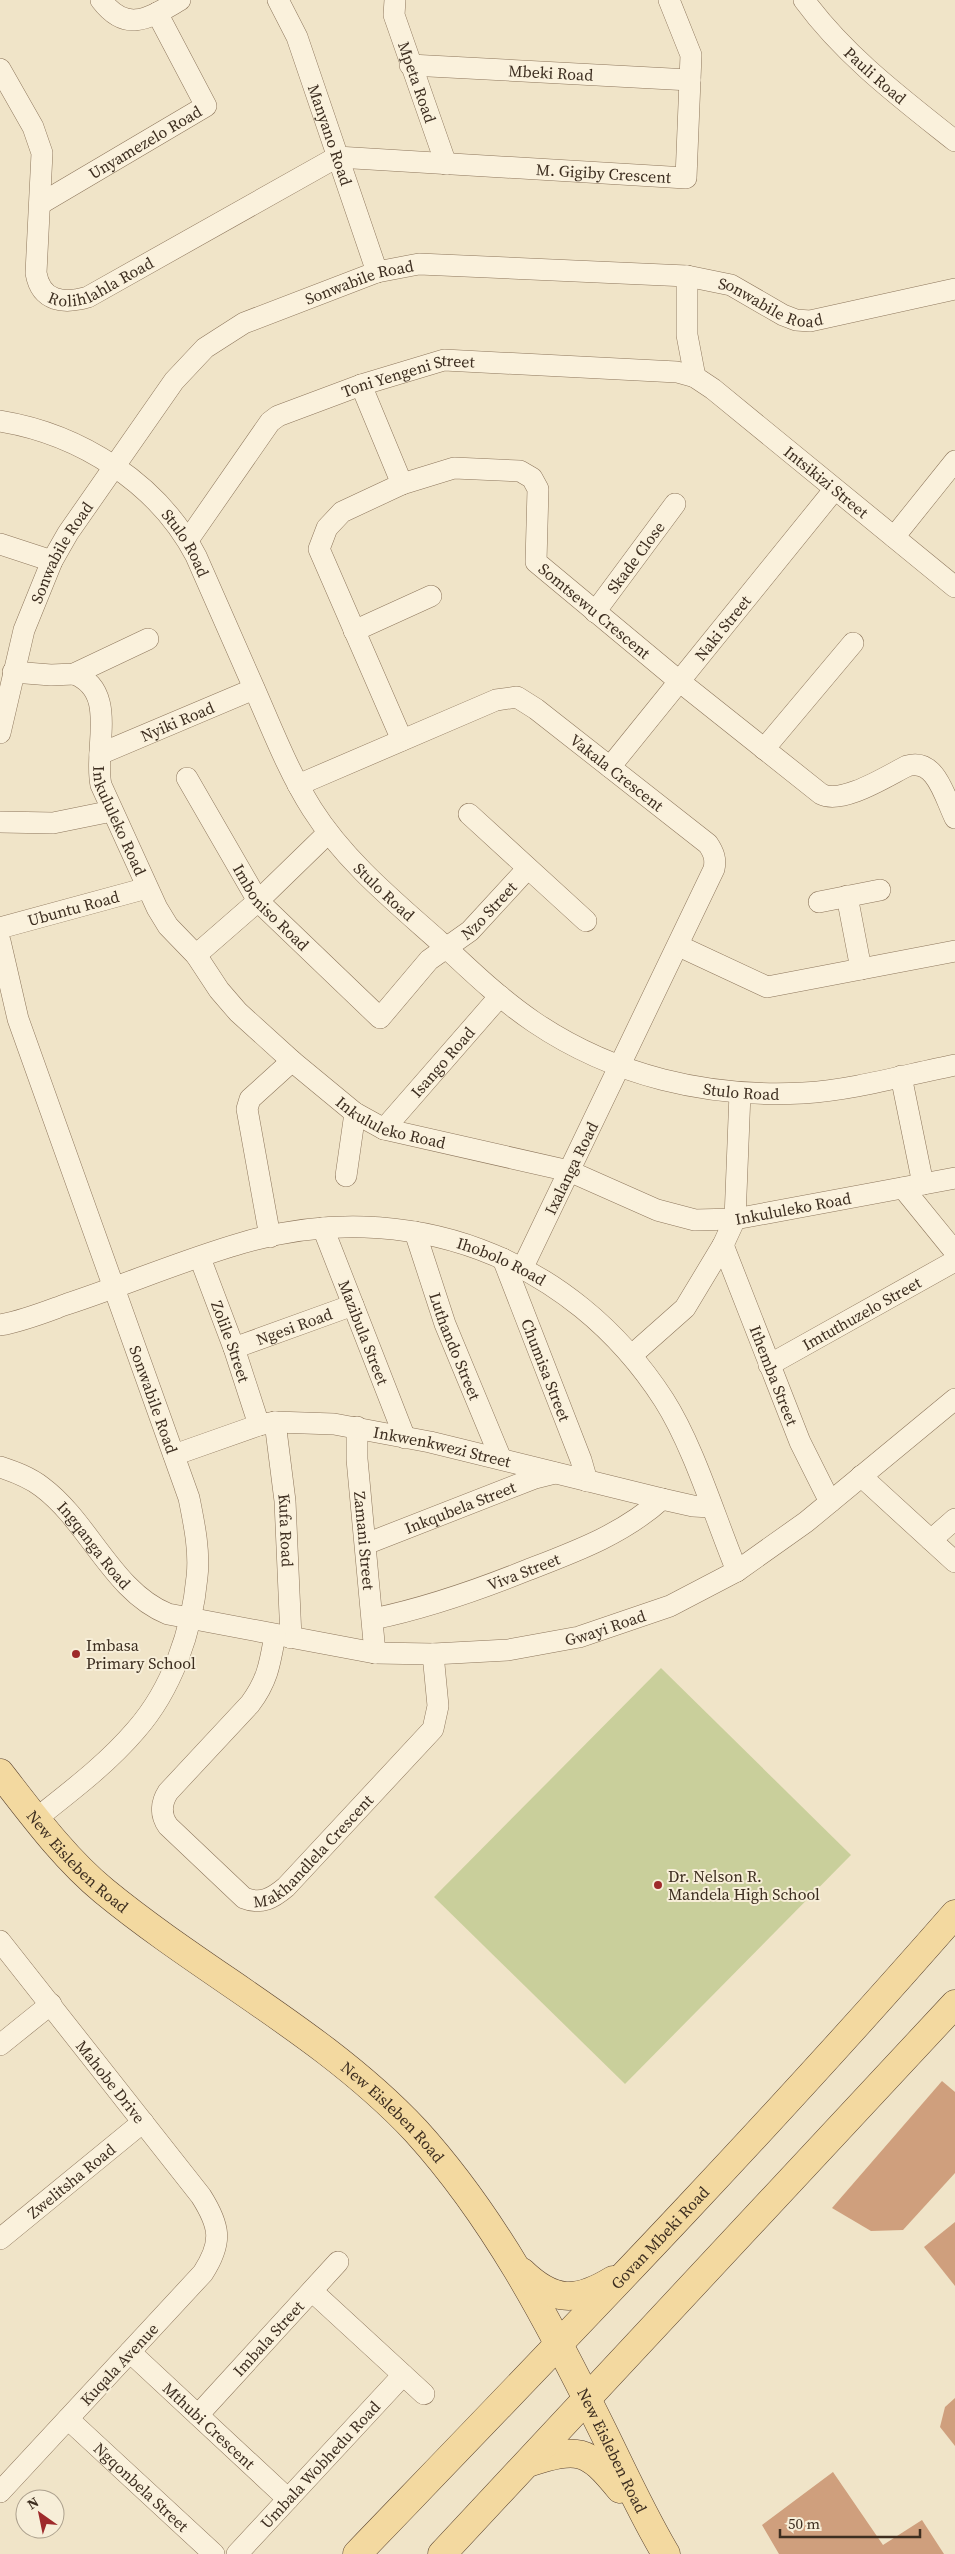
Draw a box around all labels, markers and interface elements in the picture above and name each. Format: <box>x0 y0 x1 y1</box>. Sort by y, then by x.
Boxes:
street label: Mpeta Road <box>393 38 442 126</box>
street label: Pauli Road <box>839 42 911 109</box>
street label: Mbeki Road <box>508 59 594 86</box>
street label: Manyano Road <box>303 81 358 189</box>
street label: Unyamezelo Road <box>84 100 206 184</box>
street label: M. Gigiby Crescent <box>535 158 673 188</box>
street label: Rolihlahla Road <box>45 252 157 312</box>
street label: Sonwabile Road <box>302 254 415 310</box>
street label: Sonwabile Road <box>717 272 825 332</box>
street label: Toni Yengeni Street <box>338 349 476 402</box>
street label: Intsikizi Street <box>779 440 874 523</box>
street label: Sonwabile Road <box>25 497 98 607</box>
street label: Stulo Road <box>157 504 215 580</box>
street label: Skade Close <box>601 517 670 598</box>
street label: Somtsewu Crescent <box>534 558 656 664</box>
street label: Naki Street <box>689 590 756 665</box>
street label: Nyiki Road <box>137 696 218 747</box>
street label: Vakala Crescent <box>565 729 669 817</box>
street label: Inkululeko Road <box>88 766 152 879</box>
street label: Stulo Road <box>349 858 420 926</box>
street label: Imboniso Road <box>228 860 314 956</box>
street label: Nzo Street <box>457 876 522 945</box>
street label: Ubuntu Road <box>25 885 122 931</box>
street label: Isango Road <box>406 1022 479 1102</box>
street label: Stulo Road <box>702 1077 779 1105</box>
street label: Inkululeko Road <box>331 1091 448 1154</box>
street label: Ixalanga Road <box>539 1118 603 1218</box>
street label: Inkululeko Road <box>733 1187 853 1230</box>
street label: Ihobolo Road <box>454 1231 550 1291</box>
street label: Imtuthuzelo Street <box>798 1271 926 1355</box>
street label: Mazibula Street <box>333 1277 394 1389</box>
street label: Luthando Street <box>424 1289 487 1404</box>
street label: Zolile Street <box>206 1298 256 1386</box>
street label: Ngesi Road <box>253 1302 335 1350</box>
street label: Chumisa Street <box>516 1315 576 1425</box>
street label: Ithemba Street <box>744 1322 804 1429</box>
street label: Sonwabile Road <box>124 1342 183 1457</box>
street label: Inkwenkwezi Street <box>372 1421 514 1473</box>
street label: Inkqubela Street <box>401 1475 520 1539</box>
street label: Zamani Street <box>349 1490 380 1592</box>
street label: Kufa Road <box>273 1492 299 1568</box>
street label: Ingqanga Road <box>53 1496 136 1594</box>
street label: Viva Street <box>484 1547 564 1596</box>
street label: Gwayi Road <box>563 1604 648 1650</box>
place label: Imbasa Primary School <box>86 1634 196 1674</box>
marker: Imbasa Primary School <box>70 1648 82 1660</box>
street label: Makhandlela Crescent <box>252 1789 378 1912</box>
street label: New Eisleben Road <box>22 1805 133 1918</box>
place label: Dr. Nelson R. Mandela High School <box>668 1865 820 1905</box>
marker: Dr. Nelson R. Mandela High School <box>652 1879 664 1891</box>
street label: Mahobe Drive <box>71 2035 150 2128</box>
street label: New Eisleben Road <box>337 2056 450 2167</box>
street label: Zwelitsha Road <box>23 2138 120 2223</box>
street label: Govan Mbeki Road <box>606 2181 714 2294</box>
street label: Imbala Street <box>228 2295 309 2381</box>
street label: Kuqala Avenue <box>75 2318 163 2410</box>
street label: Mthubi Crescent <box>158 2377 261 2475</box>
street label: New Eisleben Road <box>572 2384 652 2517</box>
street label: Umbala Wobhedu Road <box>255 2396 385 2533</box>
street label: Ngqonbela Street <box>89 2437 194 2537</box>
north arrow <box>15 2489 65 2539</box>
text: N <box>23 2492 43 2514</box>
scale bar <box>780 2506 920 2538</box>
text: 50 m <box>788 2513 820 2534</box>

